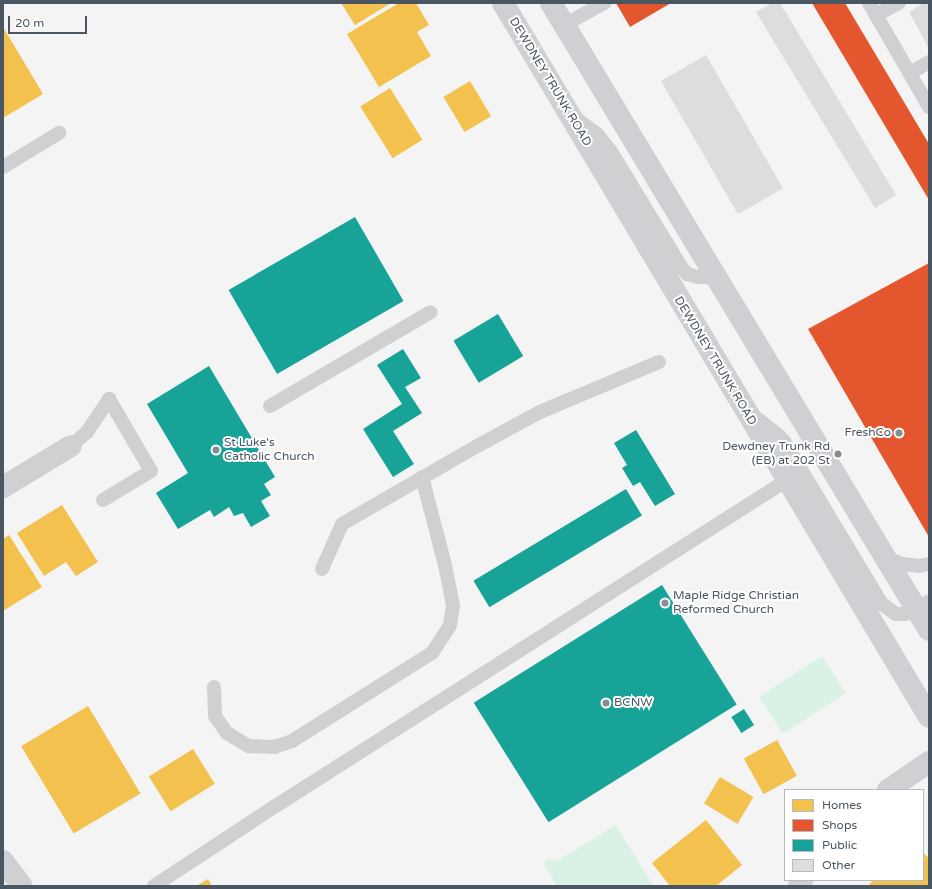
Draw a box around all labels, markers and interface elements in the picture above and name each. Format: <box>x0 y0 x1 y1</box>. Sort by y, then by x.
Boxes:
scale bar <box>10 8 89 34</box>
street label: DEWDNEY TRUNK ROAD <box>506 15 594 149</box>
text: 20 m <box>15 16 44 30</box>
street label: DEWDNEY TRUNK ROAD <box>671 294 759 428</box>
place label: FreshCo <box>844 426 891 440</box>
marker: FreshCo <box>894 428 904 438</box>
place label: St Luke's Catholic Church <box>224 436 315 464</box>
place label: Dewdney Trunk Rd (EB) at 202 St <box>722 440 830 468</box>
marker: St Luke's Catholic Church <box>211 445 221 455</box>
marker: Dewdney Trunk Rd (EB) at 202 St <box>833 449 843 459</box>
place label: Maple Ridge Christian Reformed Church <box>673 589 799 617</box>
marker: Maple Ridge Christian Reformed Church <box>660 598 670 608</box>
place label: BCNW <box>614 696 652 710</box>
marker: BCNW <box>601 698 611 708</box>
legend <box>784 789 924 881</box>
text: Homes <box>822 798 862 812</box>
text: Shops <box>822 818 857 832</box>
text: Public <box>822 838 857 852</box>
text: Other <box>822 858 855 872</box>

